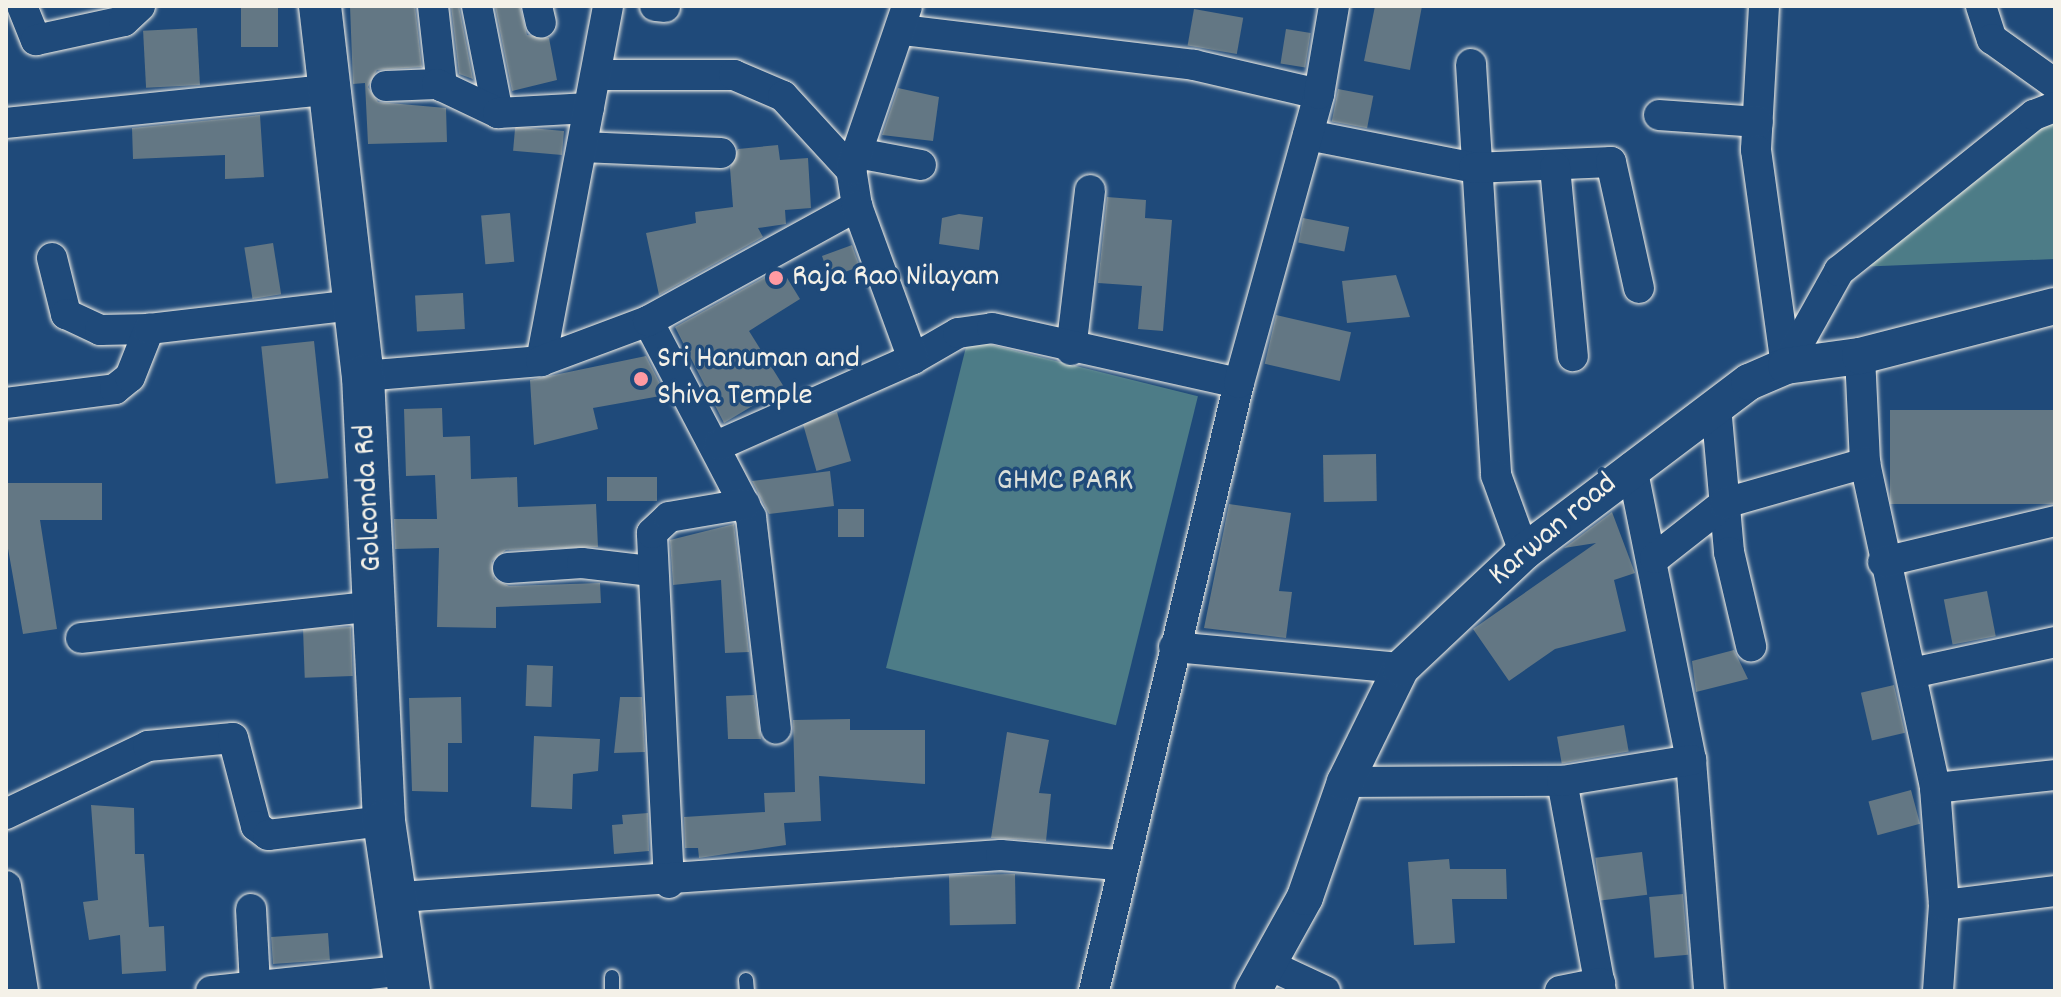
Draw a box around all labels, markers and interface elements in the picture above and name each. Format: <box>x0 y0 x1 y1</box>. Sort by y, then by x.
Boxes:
place label: Raja Rao Nilayam <box>792 259 1000 297</box>
marker: Raja Rao Nilayam <box>767 269 785 287</box>
place label: Sri Hanuman and Shiva Temple <box>657 342 860 417</box>
marker: Sri Hanuman and Shiva Temple <box>632 370 650 388</box>
street label: Golconda Rd <box>347 423 393 573</box>
park label: GHMC PARK <box>997 463 1133 501</box>
street label: Karwan road <box>1482 466 1626 596</box>

